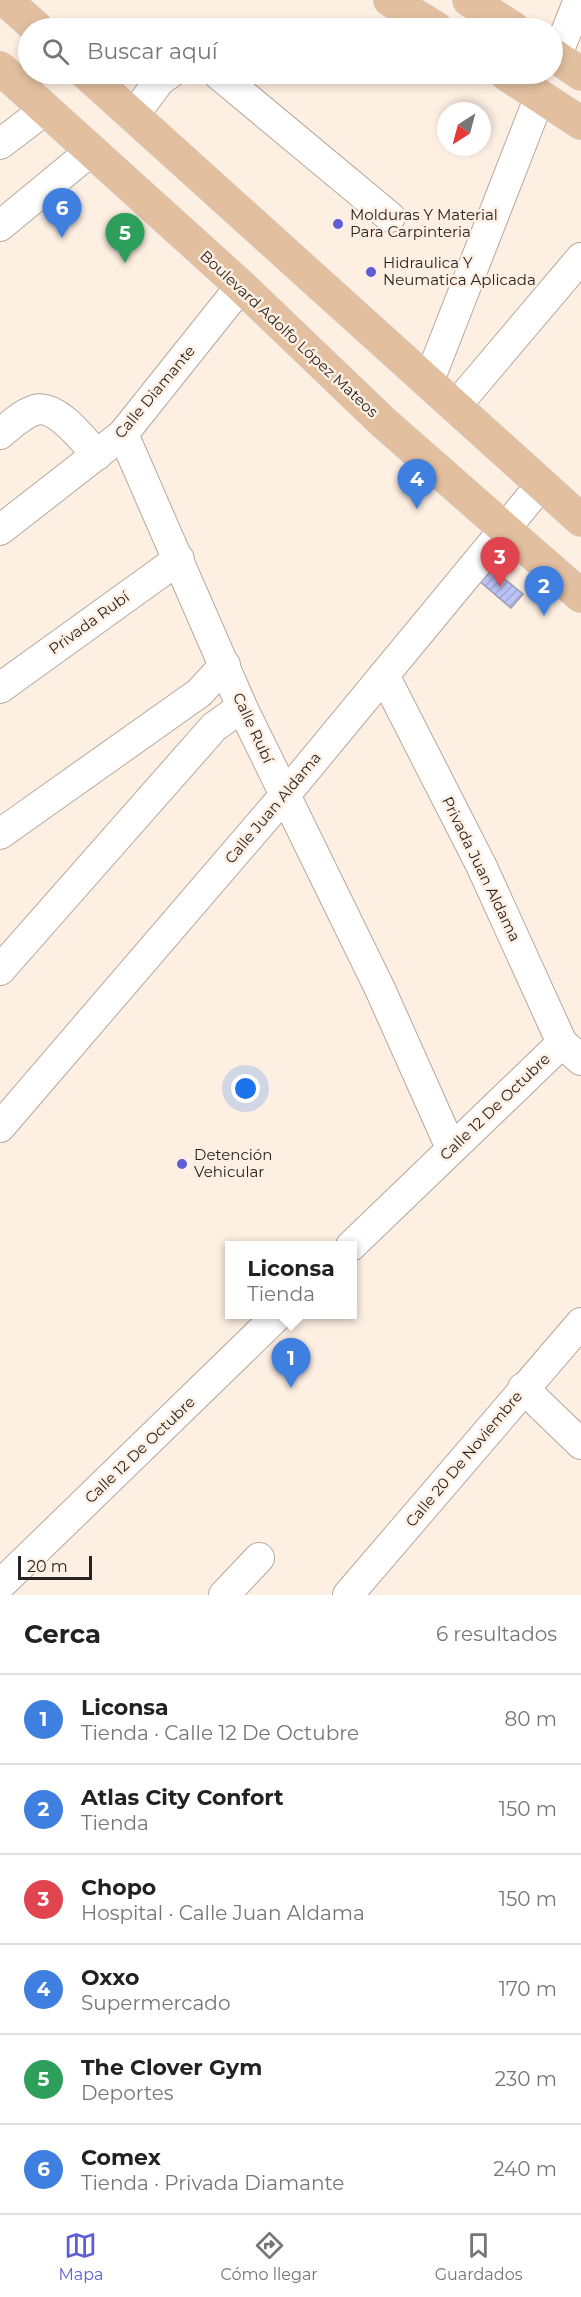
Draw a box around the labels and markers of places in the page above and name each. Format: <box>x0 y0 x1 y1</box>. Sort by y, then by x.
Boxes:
pin: 6 <box>42 188 82 238</box>
place label: Molduras Y Material Para Carpinteria <box>350 205 498 241</box>
pin: 5 <box>106 214 144 263</box>
marker: Molduras Y Material Para Carpinteria <box>331 217 345 231</box>
place label: Hidraulica Y Neumatica Aplicada <box>383 253 536 289</box>
marker: Hidraulica Y Neumatica Aplicada <box>364 265 378 279</box>
pin: 4 <box>398 460 436 509</box>
pin: 3 <box>480 538 520 587</box>
pin: 2 <box>524 566 564 616</box>
place label: Detención Vehicular <box>194 1145 272 1181</box>
marker: Detención Vehicular <box>175 1157 189 1171</box>
pin: 1 <box>272 1338 310 1388</box>

